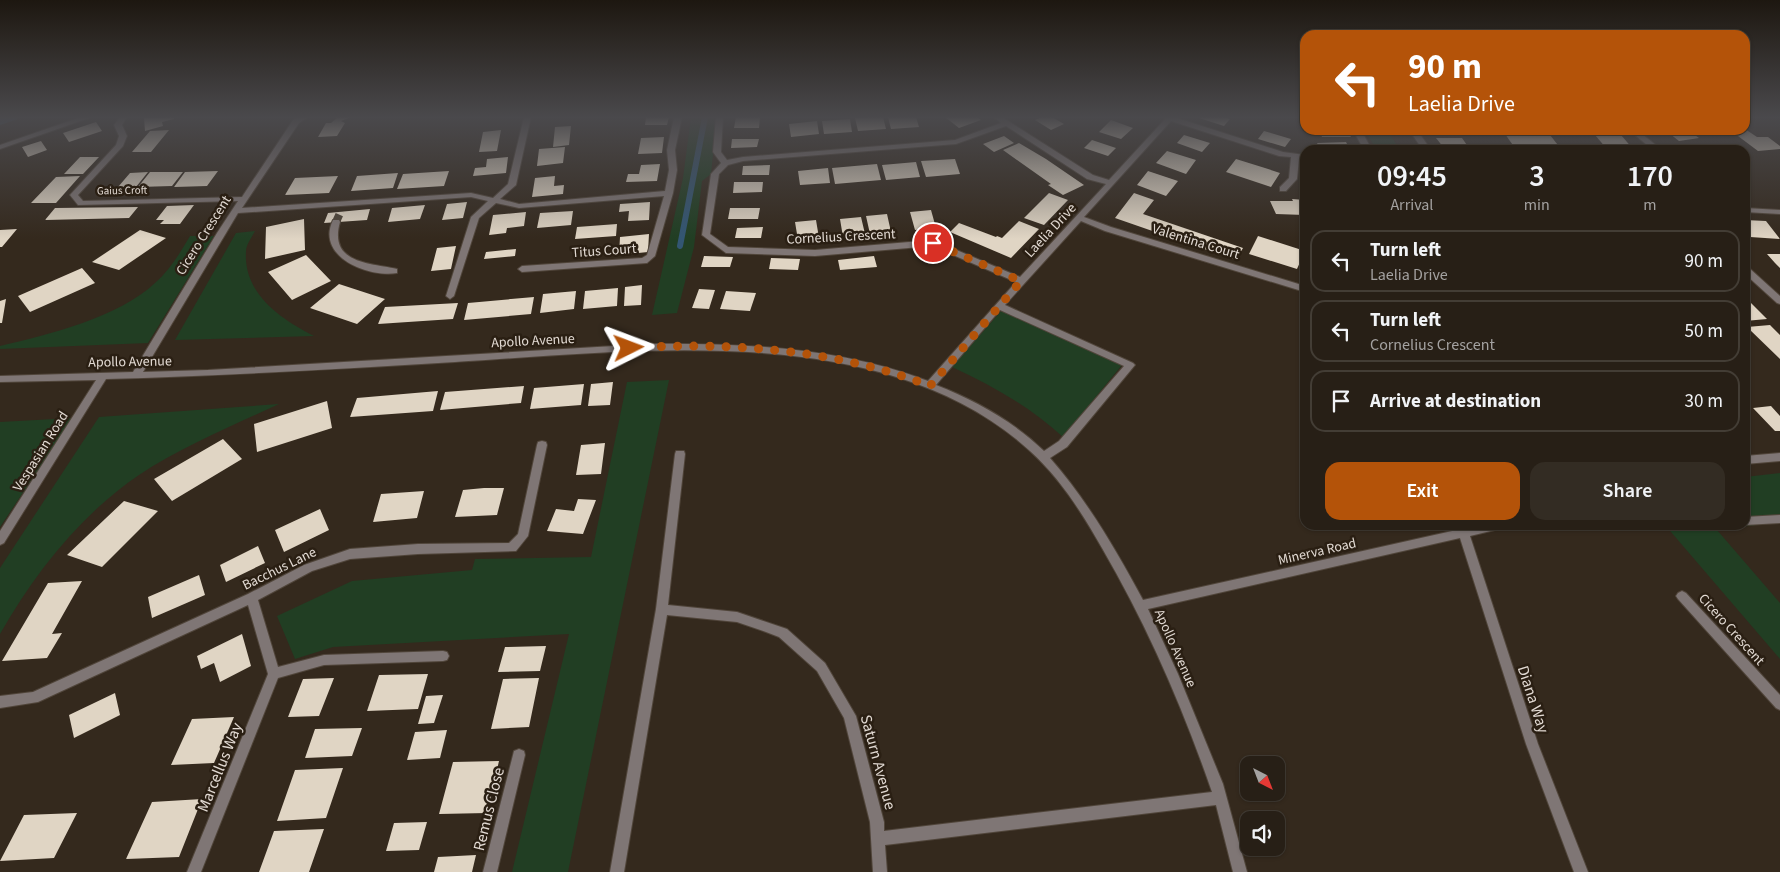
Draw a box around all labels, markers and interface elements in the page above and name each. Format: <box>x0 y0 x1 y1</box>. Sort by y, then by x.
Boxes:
text: 90 m <box>1408 42 1482 92</box>
icon: left <box>1325 50 1390 115</box>
text: Laelia Drive <box>1408 88 1515 120</box>
text: 09:45 <box>1377 155 1447 198</box>
text: 3 <box>1529 155 1545 198</box>
text: 170 <box>1627 155 1673 198</box>
street label: Gaius Croft <box>97 183 148 198</box>
street label: Cicero Crescent <box>171 192 236 279</box>
text: Arrival <box>1390 194 1433 216</box>
text: min <box>1524 194 1550 216</box>
text: m <box>1643 194 1657 216</box>
street label: Laelia Drive <box>1020 199 1081 262</box>
street label: Valentina Court <box>1149 219 1242 265</box>
pin <box>912 222 954 264</box>
street label: Cornelius Crescent <box>786 224 896 250</box>
icon: arrive <box>919 229 947 257</box>
text: Turn left <box>1370 237 1441 264</box>
street label: Titus Court <box>571 239 637 263</box>
icon: left <box>1327 247 1355 275</box>
text: 90 m <box>1685 248 1723 275</box>
text: Laelia Drive <box>1370 264 1448 286</box>
text: Turn left <box>1370 307 1441 334</box>
icon: left <box>1327 317 1355 345</box>
text: 50 m <box>1685 318 1723 345</box>
position arrow <box>602 321 654 373</box>
street label: Apollo Avenue <box>491 329 575 353</box>
text: Cornelius Crescent <box>1370 334 1495 356</box>
street label: Apollo Avenue <box>88 351 172 373</box>
icon: arrive <box>1327 387 1355 415</box>
text: Arrive at destination <box>1370 388 1541 415</box>
text: 30 m <box>1685 388 1723 415</box>
street label: Vespasian Road <box>8 408 74 496</box>
button: Exit <box>1325 462 1520 520</box>
button: Share <box>1530 462 1725 520</box>
street label: Minerva Road <box>1276 533 1358 571</box>
street label: Bacchus Lane <box>239 542 320 595</box>
street label: Cicero Crescent <box>1694 589 1769 670</box>
street label: Apollo Avenue <box>1149 606 1201 691</box>
street label: Diana Way <box>1512 663 1554 736</box>
street label: Saturn Avenue <box>855 712 901 812</box>
street label: Marcellus Way <box>192 719 248 815</box>
north arrow <box>1240 756 1285 801</box>
map controls <box>1240 756 1285 856</box>
street label: Remus Close <box>468 765 510 853</box>
button: sound <box>1240 811 1285 856</box>

